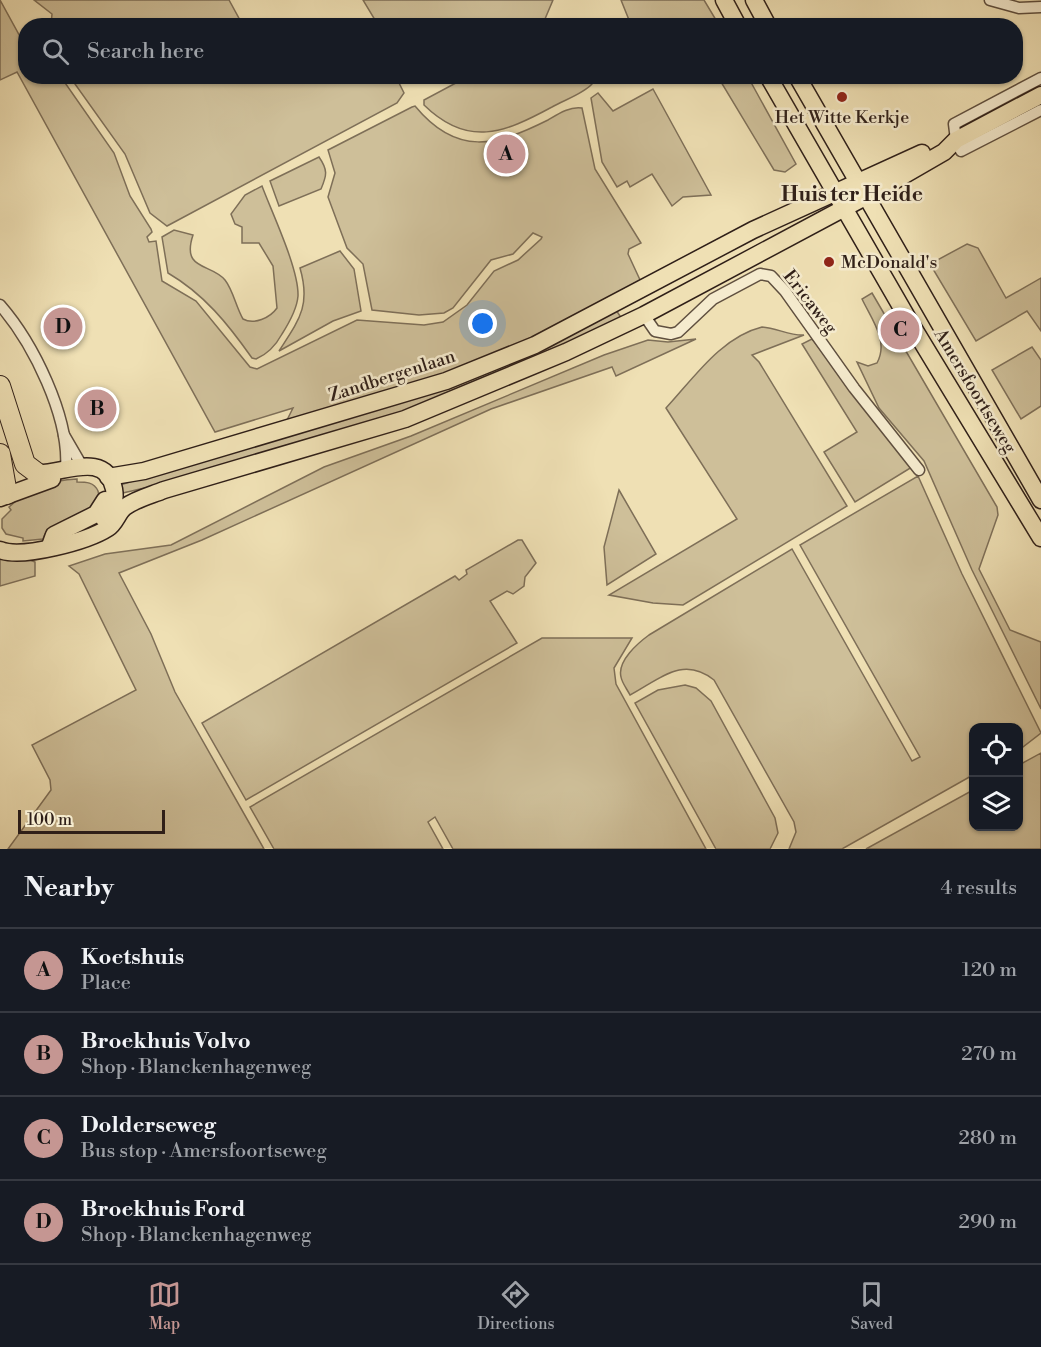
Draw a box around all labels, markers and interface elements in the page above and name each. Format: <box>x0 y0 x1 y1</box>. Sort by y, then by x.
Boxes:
search box <box>18 18 1023 84</box>
icon: search <box>39 35 72 68</box>
text: Search here <box>87 38 204 65</box>
marker: Het Witte Kerkje <box>835 90 849 104</box>
place label: Het Witte Kerkje <box>775 106 909 129</box>
pin: A <box>486 132 526 176</box>
district label: Huis ter Heide <box>781 182 923 208</box>
place label: McDonald's <box>841 251 938 274</box>
marker: McDonald's <box>822 255 836 269</box>
street label: Ericaweg <box>778 265 843 339</box>
pin: D <box>44 304 82 350</box>
pin: C <box>880 308 920 352</box>
your location <box>468 309 497 338</box>
street label: Amersfoortseweg <box>928 324 1022 458</box>
street label: Zandbergenlaan <box>326 345 459 407</box>
pin: B <box>78 386 116 432</box>
map controls <box>969 723 1023 831</box>
button: locate <box>969 723 1023 777</box>
button: layers <box>969 777 1023 831</box>
scale bar <box>18 807 165 834</box>
text: 100 m <box>27 810 72 830</box>
text: Nearby <box>24 872 114 904</box>
text: 4 results <box>940 876 1017 901</box>
text: Koetshuis <box>81 944 184 971</box>
text: A <box>36 958 51 983</box>
text: 120 m <box>962 958 1017 983</box>
text: Place <box>81 971 131 996</box>
text: Broekhuis Volvo <box>81 1028 251 1055</box>
text: B <box>36 1042 51 1067</box>
text: 270 m <box>961 1042 1017 1067</box>
text: Shop · Blanckenhagenweg <box>81 1055 311 1080</box>
text: Dolderseweg <box>81 1112 216 1139</box>
text: C <box>36 1126 51 1151</box>
text: 280 m <box>958 1126 1017 1151</box>
text: Bus stop · Amersfoortseweg <box>81 1139 327 1164</box>
text: Broekhuis Ford <box>81 1196 246 1223</box>
text: D <box>36 1210 51 1235</box>
text: 290 m <box>959 1210 1017 1235</box>
text: Shop · Blanckenhagenweg <box>81 1223 311 1248</box>
tab: Map <box>148 1278 181 1334</box>
tab: Directions <box>477 1278 555 1334</box>
tab: Saved <box>851 1278 893 1334</box>

